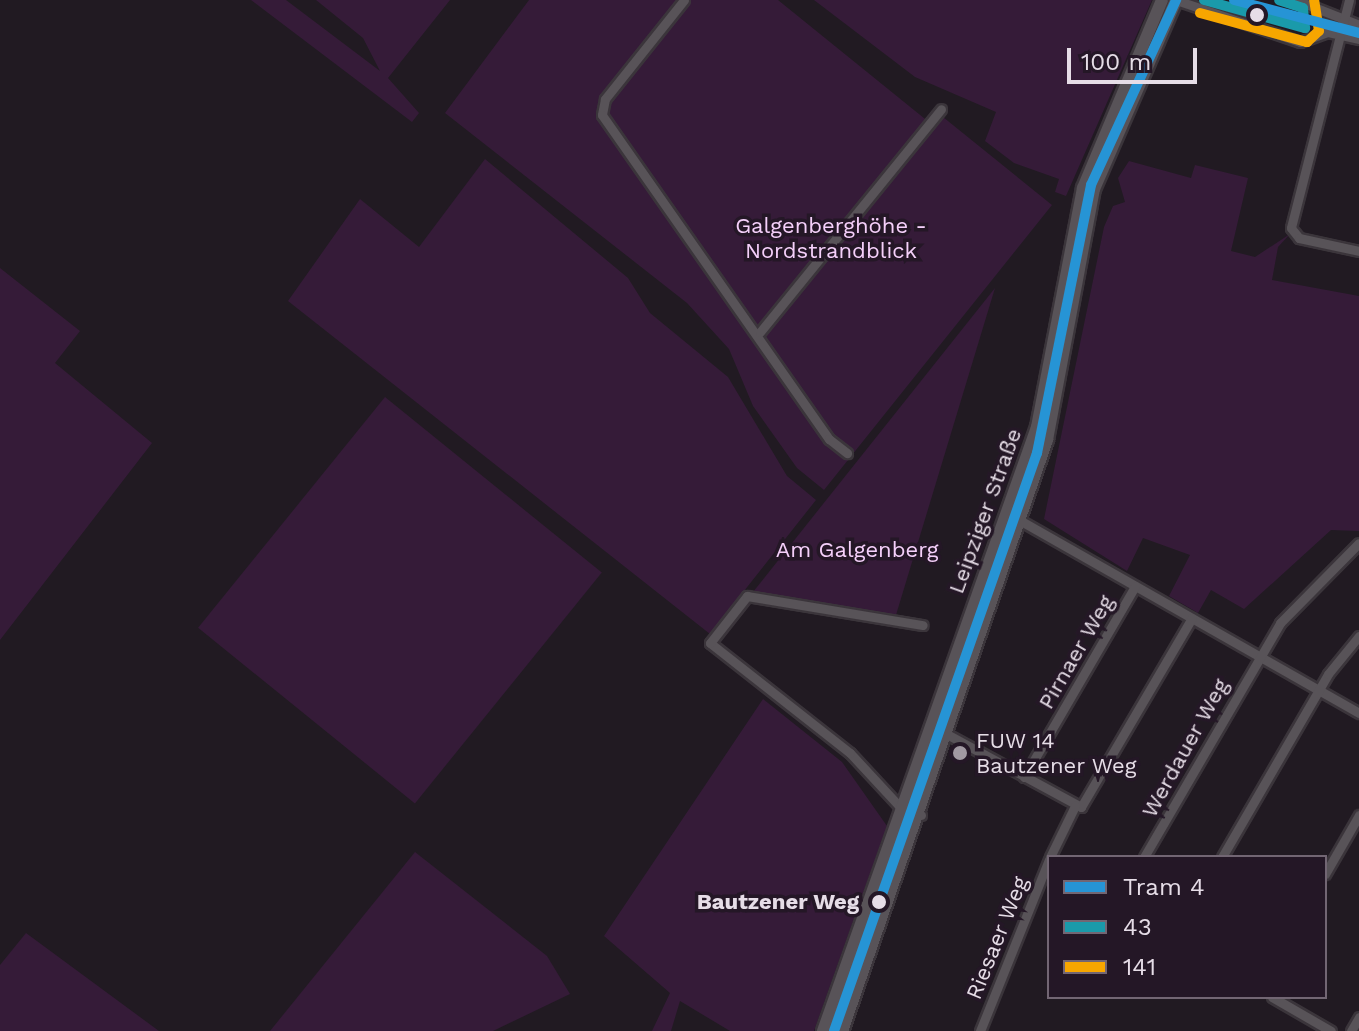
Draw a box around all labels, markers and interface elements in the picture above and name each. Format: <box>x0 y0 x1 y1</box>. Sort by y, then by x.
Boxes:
unlabelled marker <box>1249 7 1265 23</box>
scale bar <box>1071 32 1201 82</box>
text: 100 m <box>1081 48 1151 76</box>
park label: Galgenberghöhe - Nordstrandblick <box>735 212 927 264</box>
street label: Leipziger Straße <box>943 425 1027 597</box>
park label: Am Galgenberg <box>776 537 938 563</box>
street label: Pirnaer Weg <box>1032 590 1120 714</box>
street label: Werdauer Weg <box>1136 674 1234 822</box>
place label: FUW 14 Bautzener Weg <box>976 727 1137 778</box>
marker: FUW 14 Bautzener Weg <box>951 744 969 762</box>
legend <box>1047 855 1327 999</box>
street label: Riesaer Weg <box>960 872 1034 1004</box>
text: Tram 4 <box>1123 873 1205 901</box>
place label: Bautzener Weg <box>696 889 859 915</box>
marker: Bautzener Weg <box>866 889 892 915</box>
text: 43 <box>1123 913 1152 941</box>
text: 141 <box>1123 953 1156 981</box>

